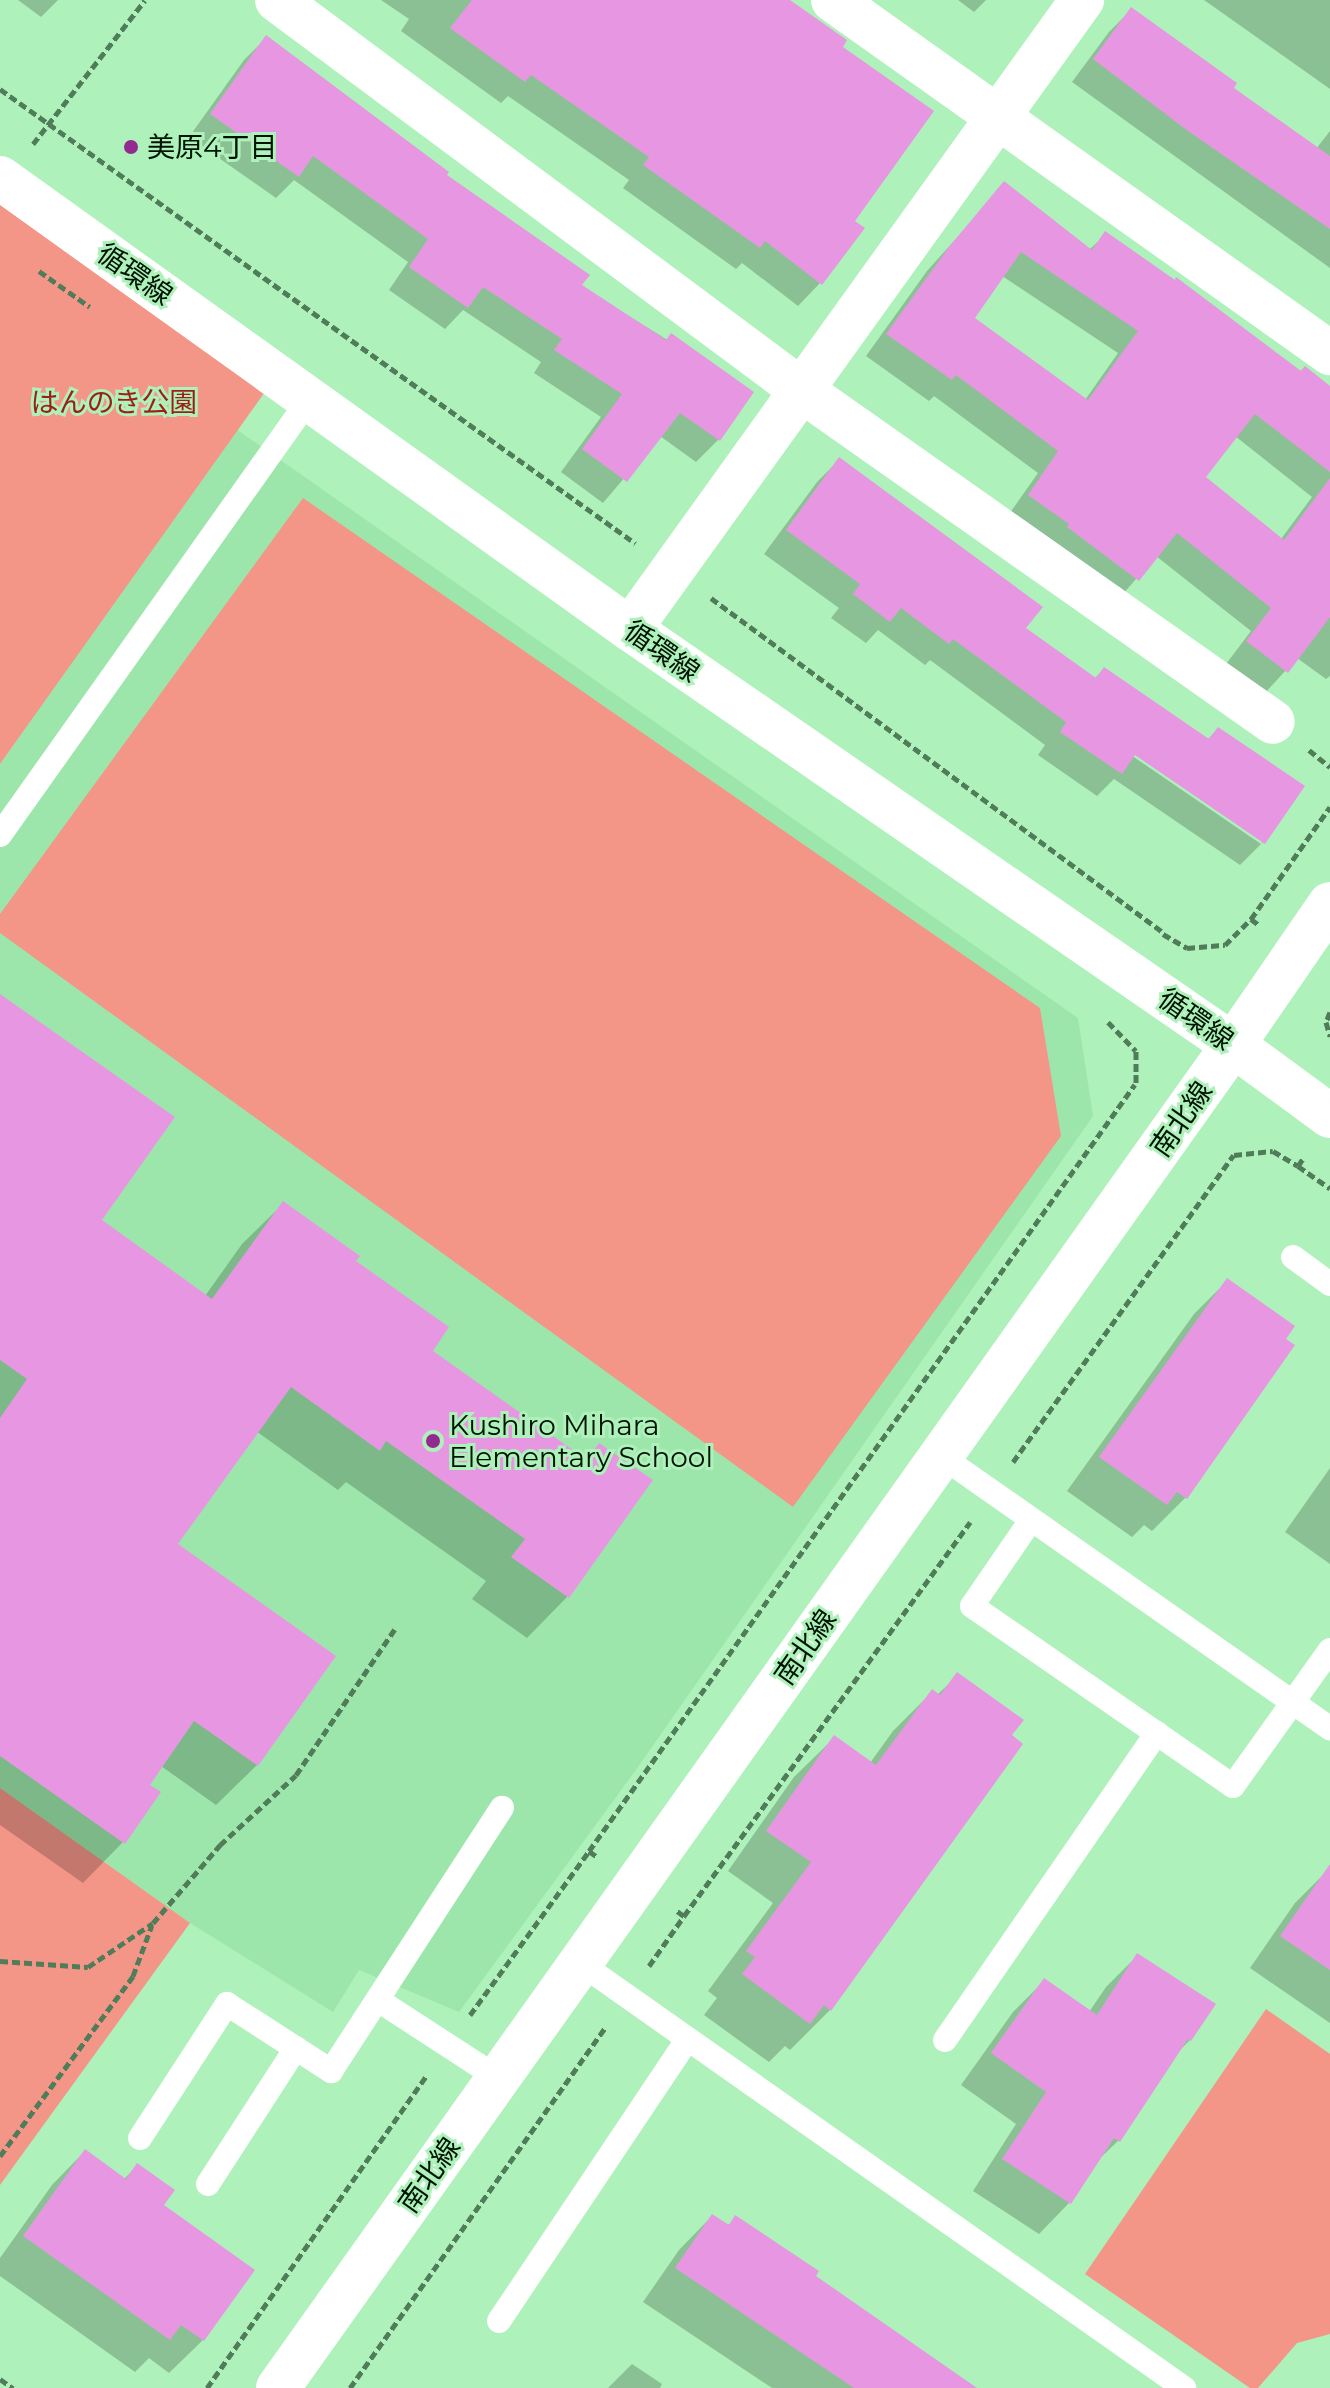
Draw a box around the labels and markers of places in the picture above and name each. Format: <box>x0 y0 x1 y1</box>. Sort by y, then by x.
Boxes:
place label: 美原4丁目 <box>147 130 278 164</box>
marker: 美原4丁目 <box>122 138 140 156</box>
place label: Kushiro Mihara Elementary School <box>449 1408 713 1474</box>
marker: Kushiro Mihara Elementary School <box>424 1432 442 1450</box>

